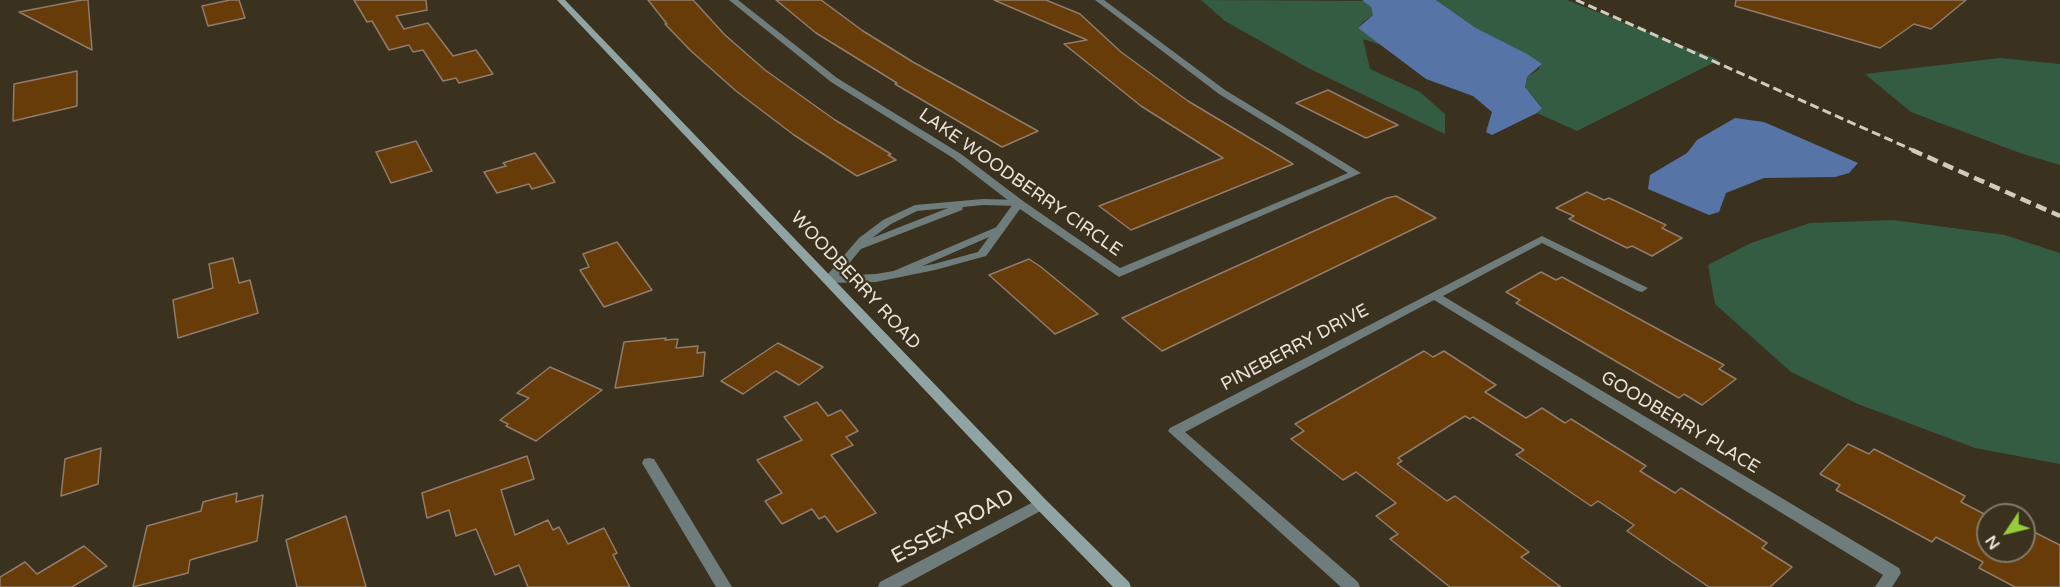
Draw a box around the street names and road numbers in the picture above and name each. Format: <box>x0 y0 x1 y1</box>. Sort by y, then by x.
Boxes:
street label: LAKE WOODBERRY CIRCLE <box>914 104 1126 262</box>
street label: WOODBERRY ROAD <box>785 208 925 354</box>
street label: PINEBERRY DRIVE <box>1217 300 1373 396</box>
street label: GOODBERRY PLACE <box>1597 367 1763 479</box>
street label: ESSEX ROAD <box>887 484 1019 570</box>

